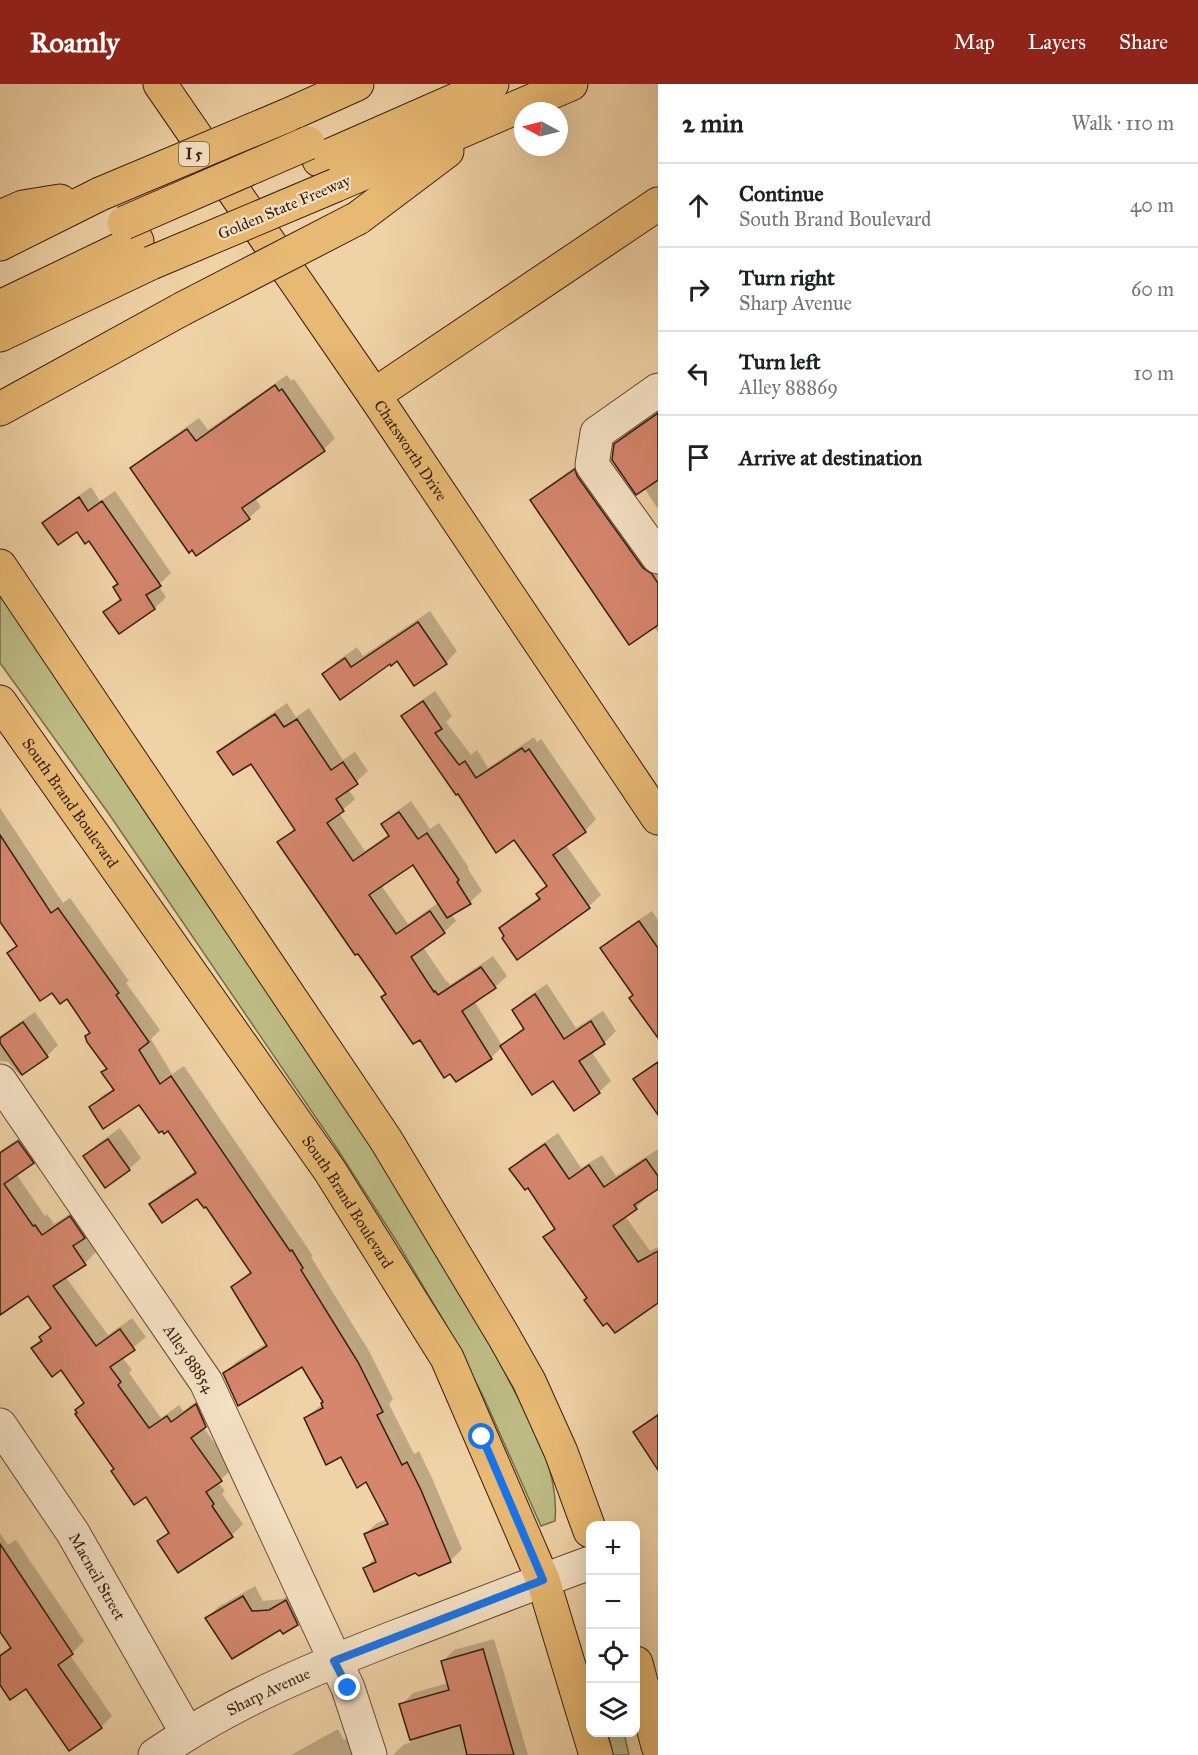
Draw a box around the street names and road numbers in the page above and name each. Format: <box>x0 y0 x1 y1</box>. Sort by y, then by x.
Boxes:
road number: I 5 <box>179 142 209 166</box>
street label: Golden State Freeway <box>215 170 354 244</box>
street label: Chatsworth Drive <box>370 396 452 505</box>
street label: South Brand Boulevard <box>19 734 123 871</box>
street label: South Brand Boulevard <box>298 1132 398 1271</box>
street label: Alley 88854 <box>159 1320 219 1396</box>
street label: Macneil Street <box>65 1529 130 1623</box>
street label: Sharp Avenue <box>223 1663 313 1719</box>

